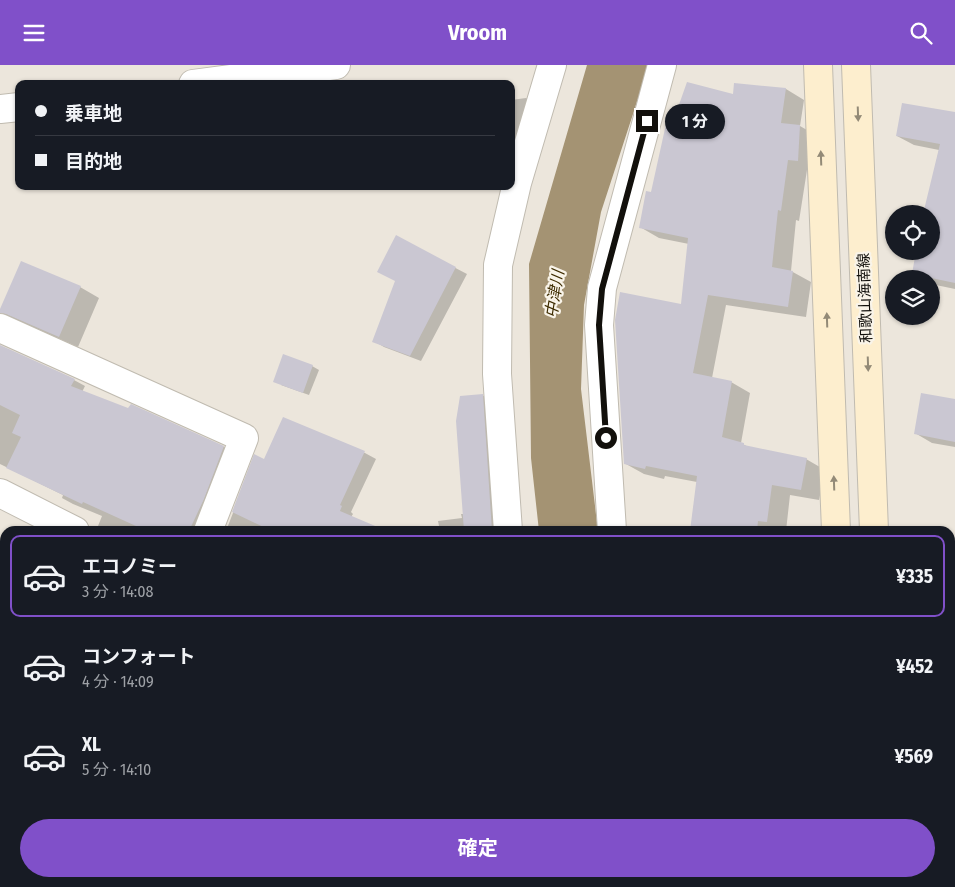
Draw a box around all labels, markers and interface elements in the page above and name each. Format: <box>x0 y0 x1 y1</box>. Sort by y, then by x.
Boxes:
icon: menu <box>20 19 48 47</box>
text: Vroom <box>448 19 507 46</box>
icon: search <box>907 19 935 47</box>
text: 乗車地 <box>65 102 122 125</box>
callout: 1 分 <box>664 103 724 139</box>
one-way arrow <box>854 106 862 122</box>
route end <box>636 110 658 132</box>
text: 1 分 <box>682 112 708 131</box>
text: 目的地 <box>65 150 122 173</box>
one-way arrow <box>817 150 825 166</box>
map controls <box>885 205 940 325</box>
button: locate <box>885 205 940 260</box>
street label: 和歌山海南線 <box>854 253 876 343</box>
water label: 中津川 <box>541 267 568 319</box>
button: layers <box>885 270 940 325</box>
one-way arrow <box>823 312 831 328</box>
one-way arrow <box>864 356 872 372</box>
route start <box>595 427 617 449</box>
one-way arrow <box>830 474 838 490</box>
icon: car <box>22 554 67 599</box>
text: エコノミー <box>82 555 177 578</box>
text: ¥335 <box>896 565 933 588</box>
text: 3 分 · 14:08 <box>82 582 154 601</box>
icon: car <box>22 644 67 689</box>
text: コンフォート <box>82 645 195 668</box>
text: ¥452 <box>896 655 933 678</box>
text: 4 分 · 14:09 <box>82 672 154 691</box>
text: XL <box>82 733 101 756</box>
icon: car <box>22 734 67 779</box>
text: ¥569 <box>895 745 933 768</box>
text: 5 分 · 14:10 <box>82 760 151 779</box>
button: 確定 <box>20 819 935 877</box>

